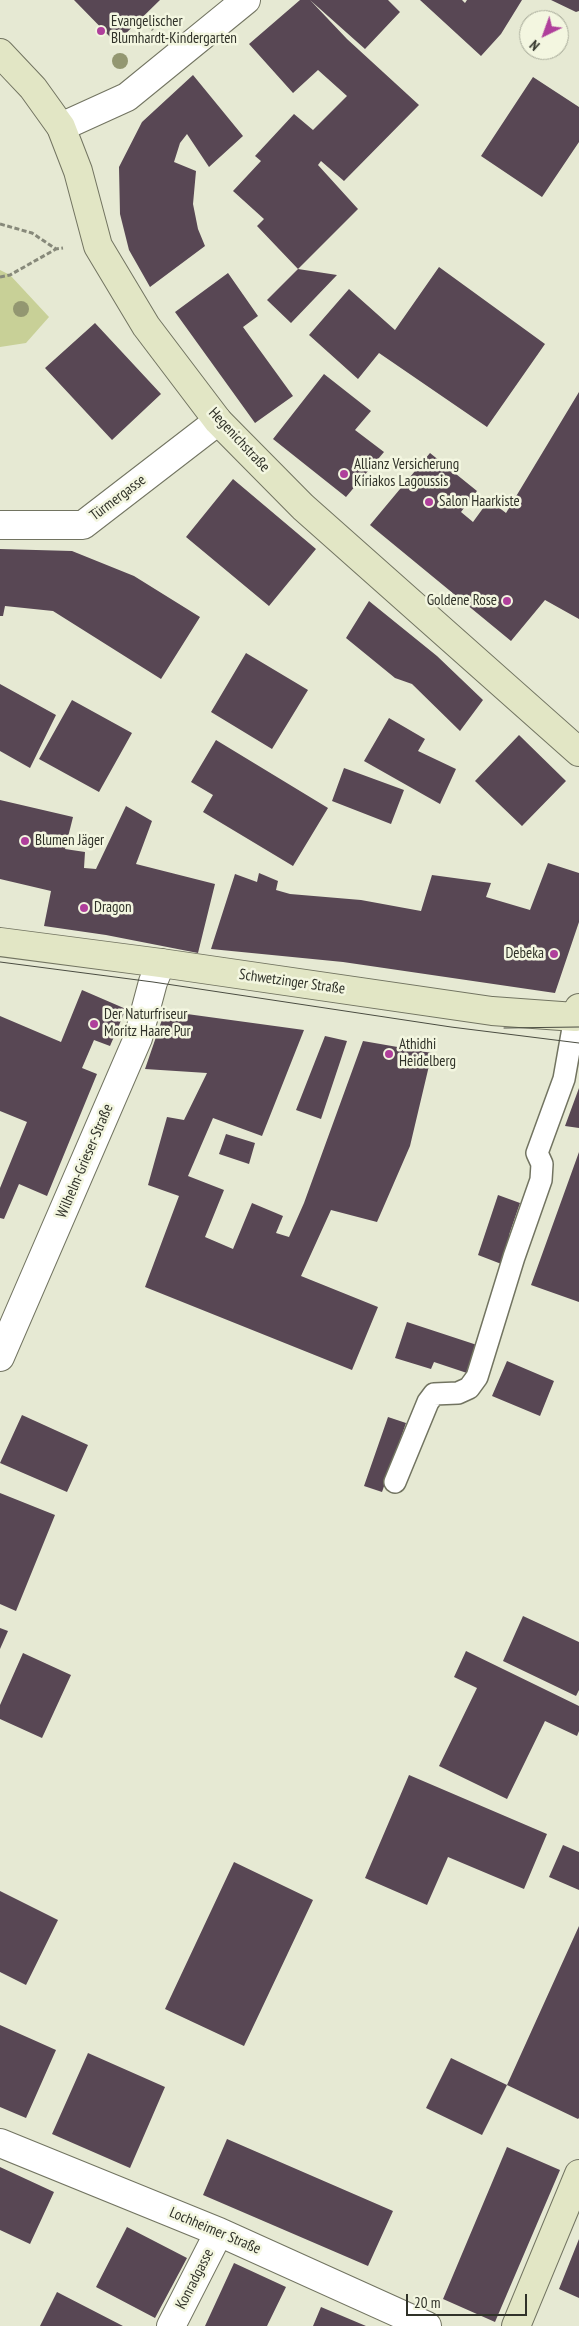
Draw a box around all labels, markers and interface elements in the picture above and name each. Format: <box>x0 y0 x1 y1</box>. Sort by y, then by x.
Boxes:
north arrow <box>519 10 569 60</box>
place label: Evangelischer Blumhardt-Kindergarten <box>111 13 237 48</box>
marker: Evangelischer Blumhardt-Kindergarten <box>95 25 107 37</box>
text: N <box>526 36 543 55</box>
street label: Hegenichstraße <box>205 404 273 476</box>
place label: Allianz Versicherung Kiriakos Lagoussis <box>354 456 459 491</box>
marker: Allianz Versicherung Kiriakos Lagoussis <box>338 468 350 480</box>
street label: Türmergasse <box>87 471 149 525</box>
place label: Salon Haarkiste <box>439 493 520 511</box>
marker: Salon Haarkiste <box>423 496 435 508</box>
place label: Goldene Rose <box>427 592 497 610</box>
marker: Goldene Rose <box>501 595 513 607</box>
place label: Blumen Jäger <box>35 832 104 850</box>
marker: Blumen Jäger <box>19 835 31 847</box>
place label: Dragon <box>94 899 132 917</box>
marker: Dragon <box>78 902 90 914</box>
place label: Debeka <box>505 945 544 963</box>
marker: Debeka <box>548 948 560 960</box>
street label: Schwetzinger Straße <box>238 966 346 998</box>
place label: Der Naturfriseur Moritz Haare Pur <box>104 1006 191 1041</box>
marker: Der Naturfriseur Moritz Haare Pur <box>88 1018 100 1030</box>
place label: Athidhi Heidelberg <box>399 1036 456 1071</box>
marker: Athidhi Heidelberg <box>383 1048 395 1060</box>
street label: Wilhelm-Grieser-Straße <box>53 1101 117 1221</box>
street label: Lochheimer Straße <box>167 2204 263 2258</box>
street label: Konradgasse <box>172 2246 218 2312</box>
scale bar <box>409 2284 530 2316</box>
text: 20 m <box>414 2293 440 2312</box>

